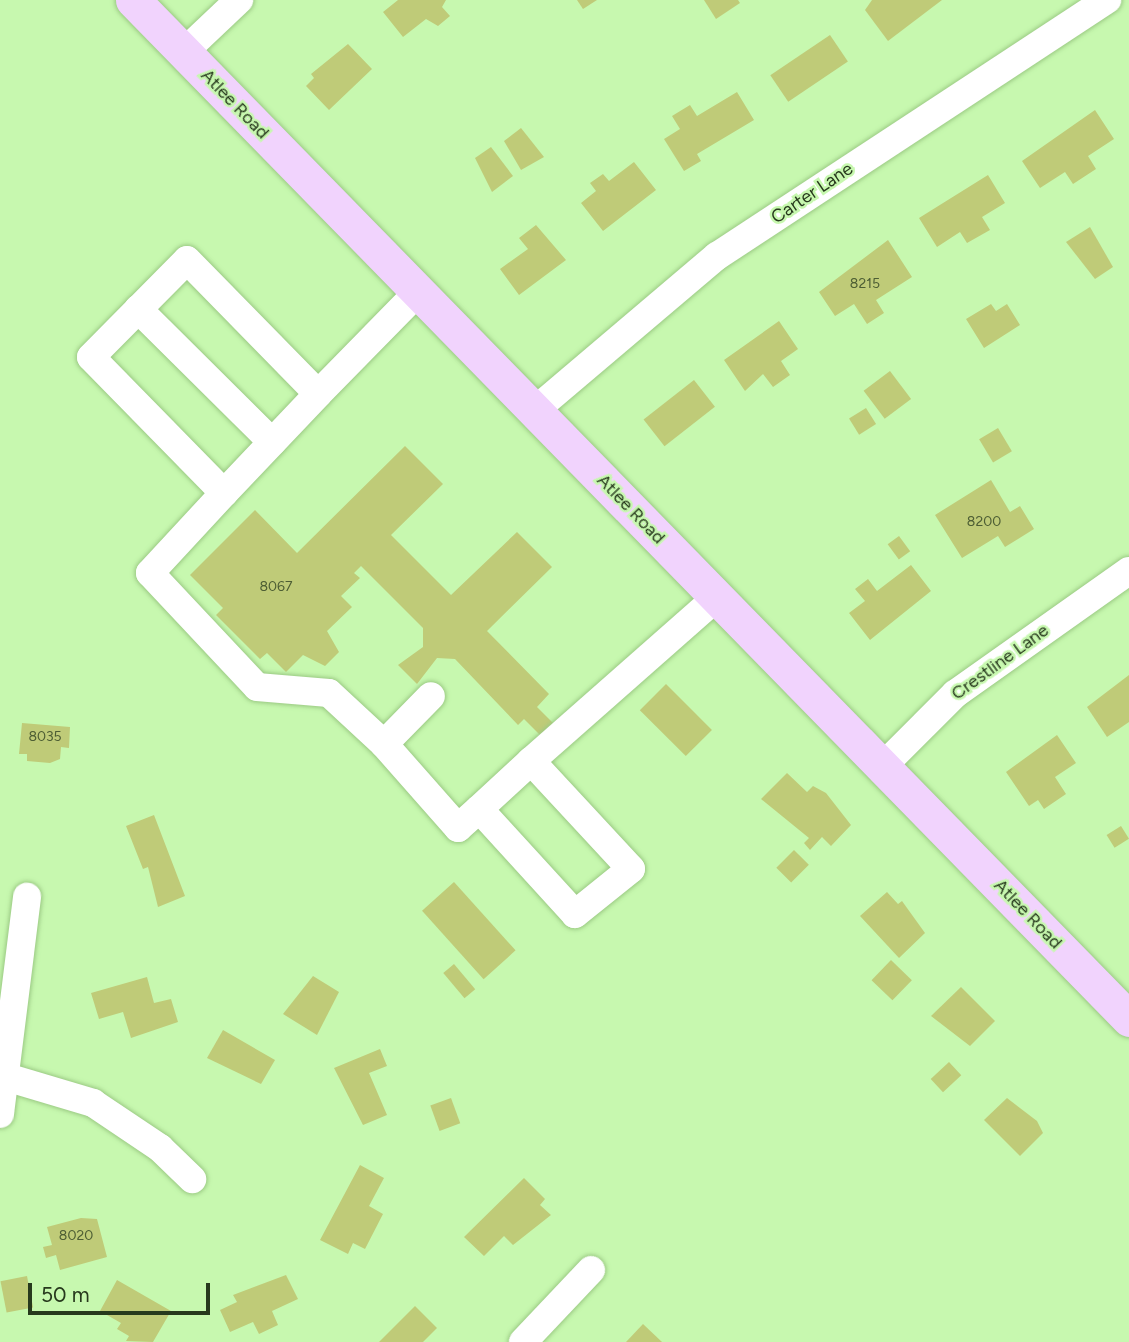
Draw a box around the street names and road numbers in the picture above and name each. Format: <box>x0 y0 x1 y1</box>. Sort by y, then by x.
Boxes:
street label: Atlee Road <box>196 65 274 143</box>
street label: Carter Lane <box>767 158 857 228</box>
street label: Atlee Road <box>592 470 670 548</box>
street label: Crestline Lane <box>947 619 1053 705</box>
street label: Atlee Road <box>989 875 1067 953</box>

